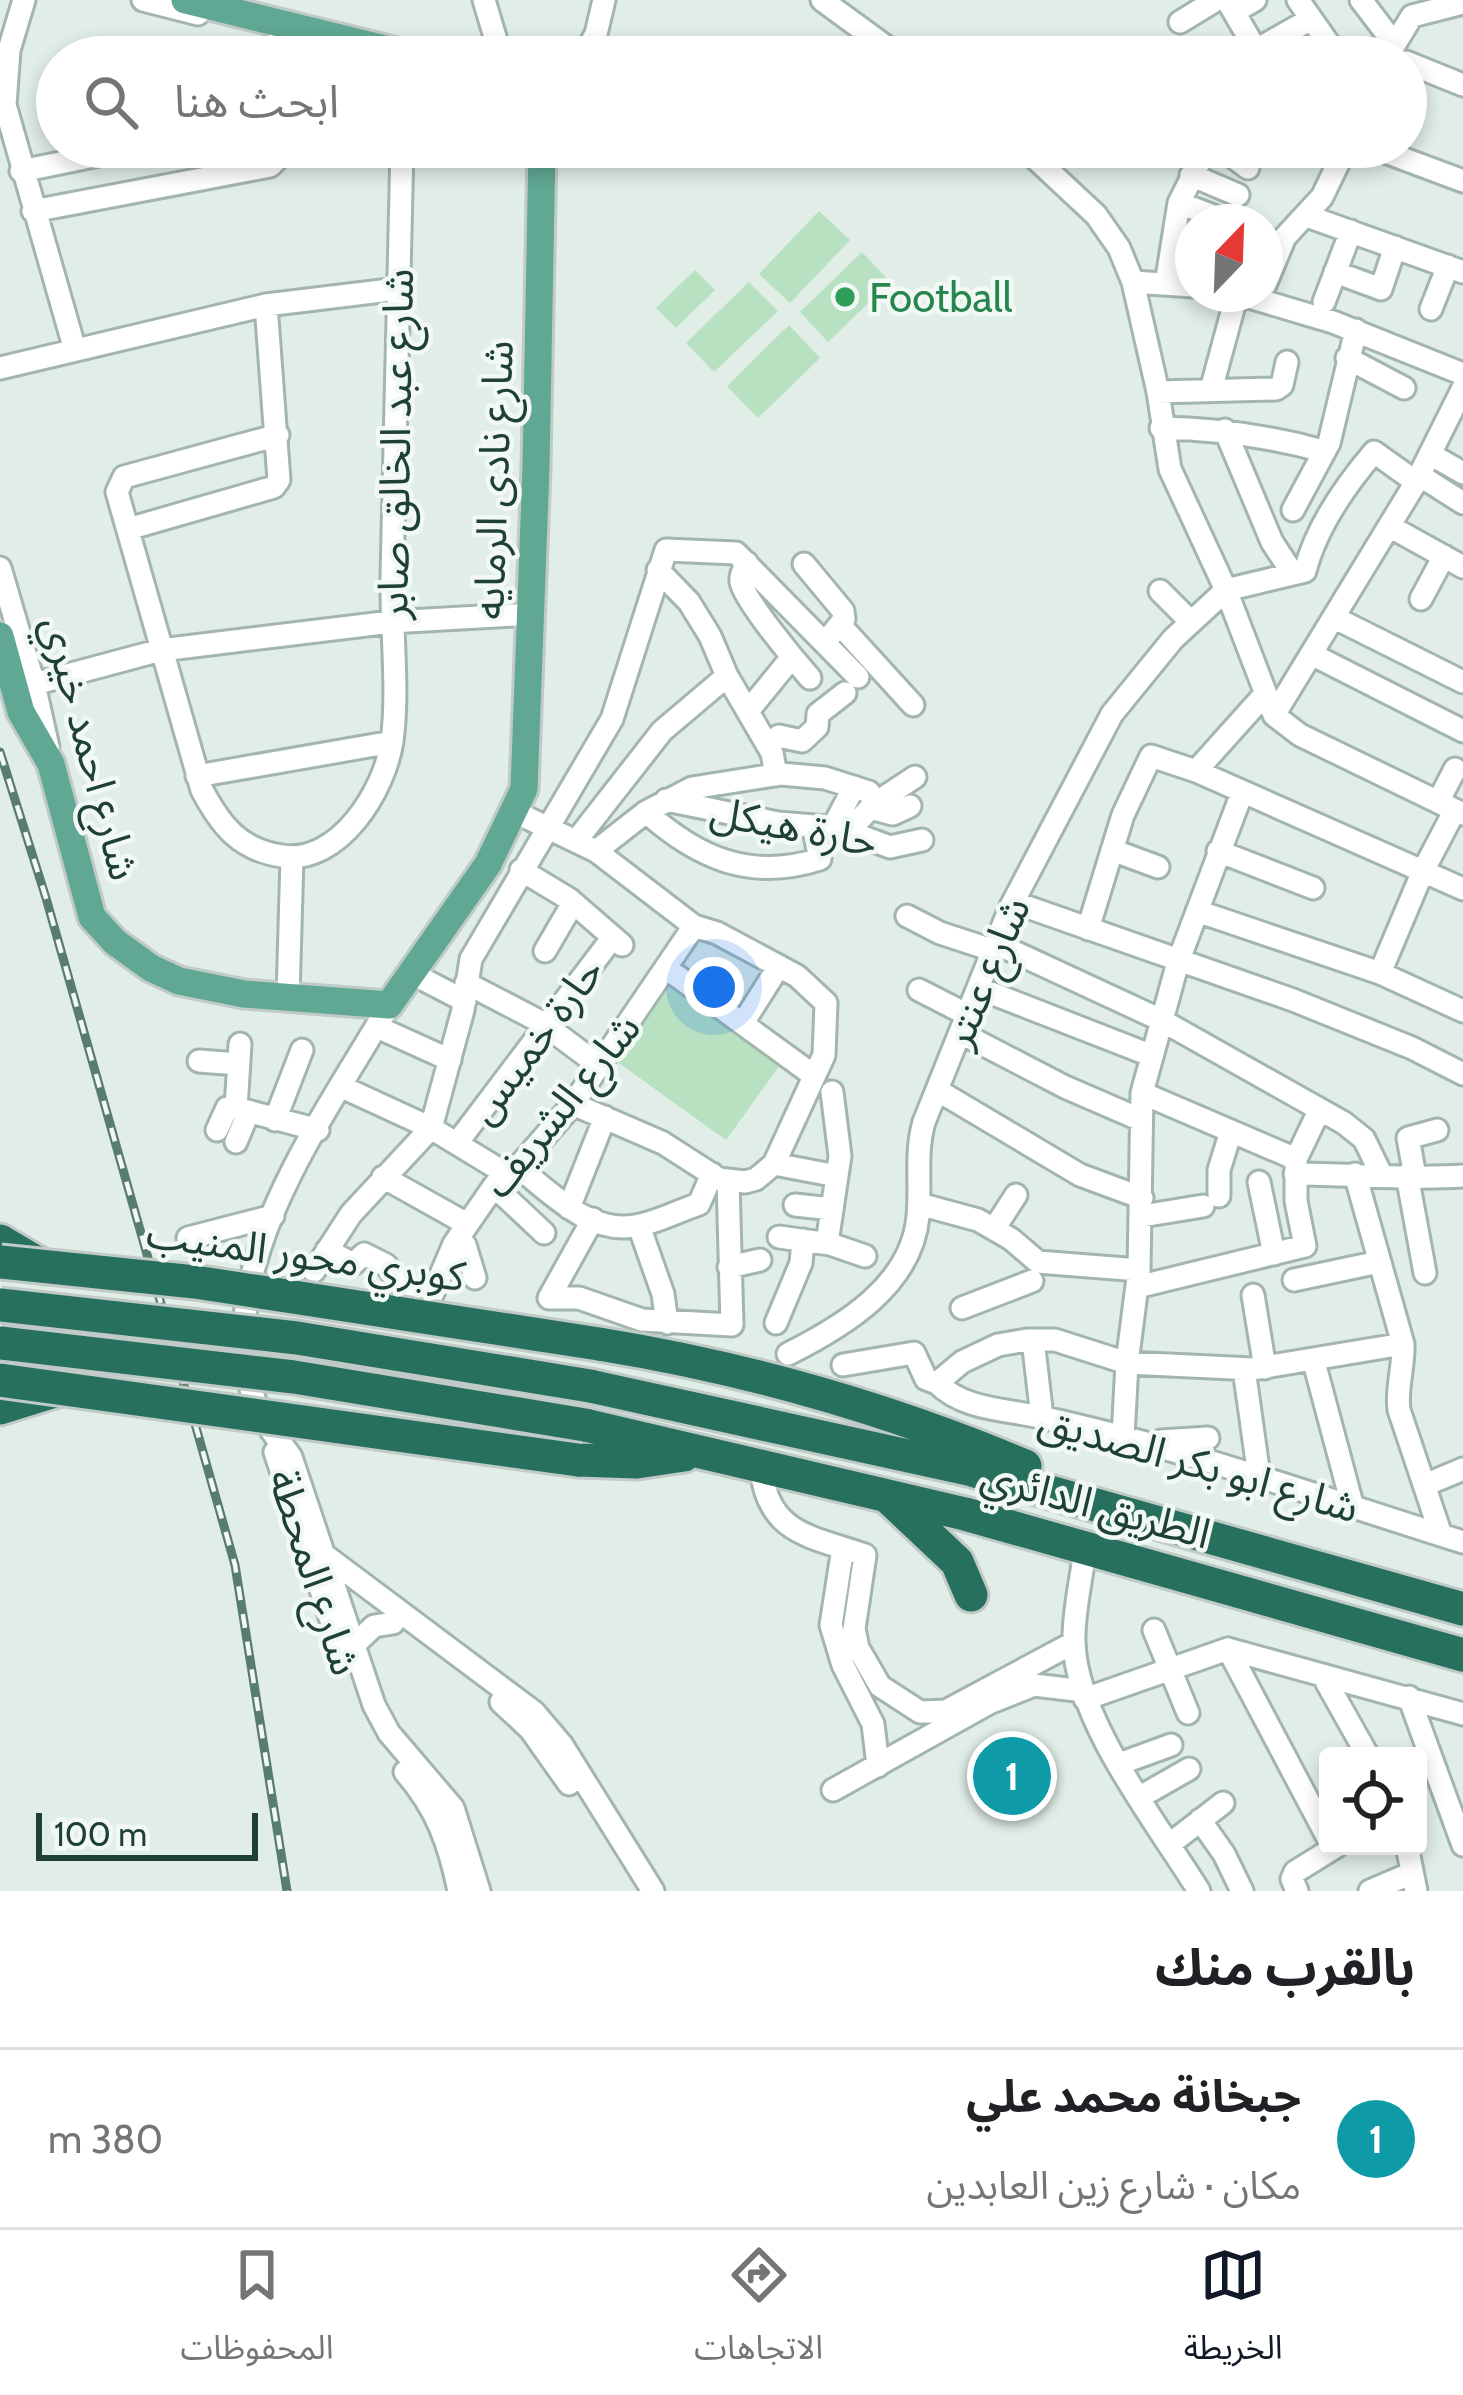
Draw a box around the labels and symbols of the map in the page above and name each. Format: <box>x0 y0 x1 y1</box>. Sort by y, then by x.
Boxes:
north arrow <box>1175 204 1283 312</box>
street label: شارع عبد الخالق صابر <box>366 268 430 622</box>
place label: Football <box>869 271 1013 323</box>
marker: Football <box>832 284 858 310</box>
street label: شارع نادى الرمايه <box>462 340 530 621</box>
street label: شارع احمد خيري <box>24 610 151 887</box>
street label: حارة هيكل <box>706 784 882 868</box>
street label: شارع عنتر <box>930 889 1047 1060</box>
street label: حارة خميس <box>456 946 614 1134</box>
your location <box>684 957 744 1017</box>
street label: شارع الشريف <box>471 1002 656 1211</box>
street label: كوبري محور المنيب <box>142 1206 469 1309</box>
street label: شارع ابو بكر الصديق <box>1031 1392 1365 1539</box>
street label: الطريق الدائري <box>974 1448 1216 1566</box>
street label: شارع المحطة <box>252 1462 373 1683</box>
pin: 1 <box>973 1731 1051 1821</box>
scale bar <box>36 1807 258 1860</box>

